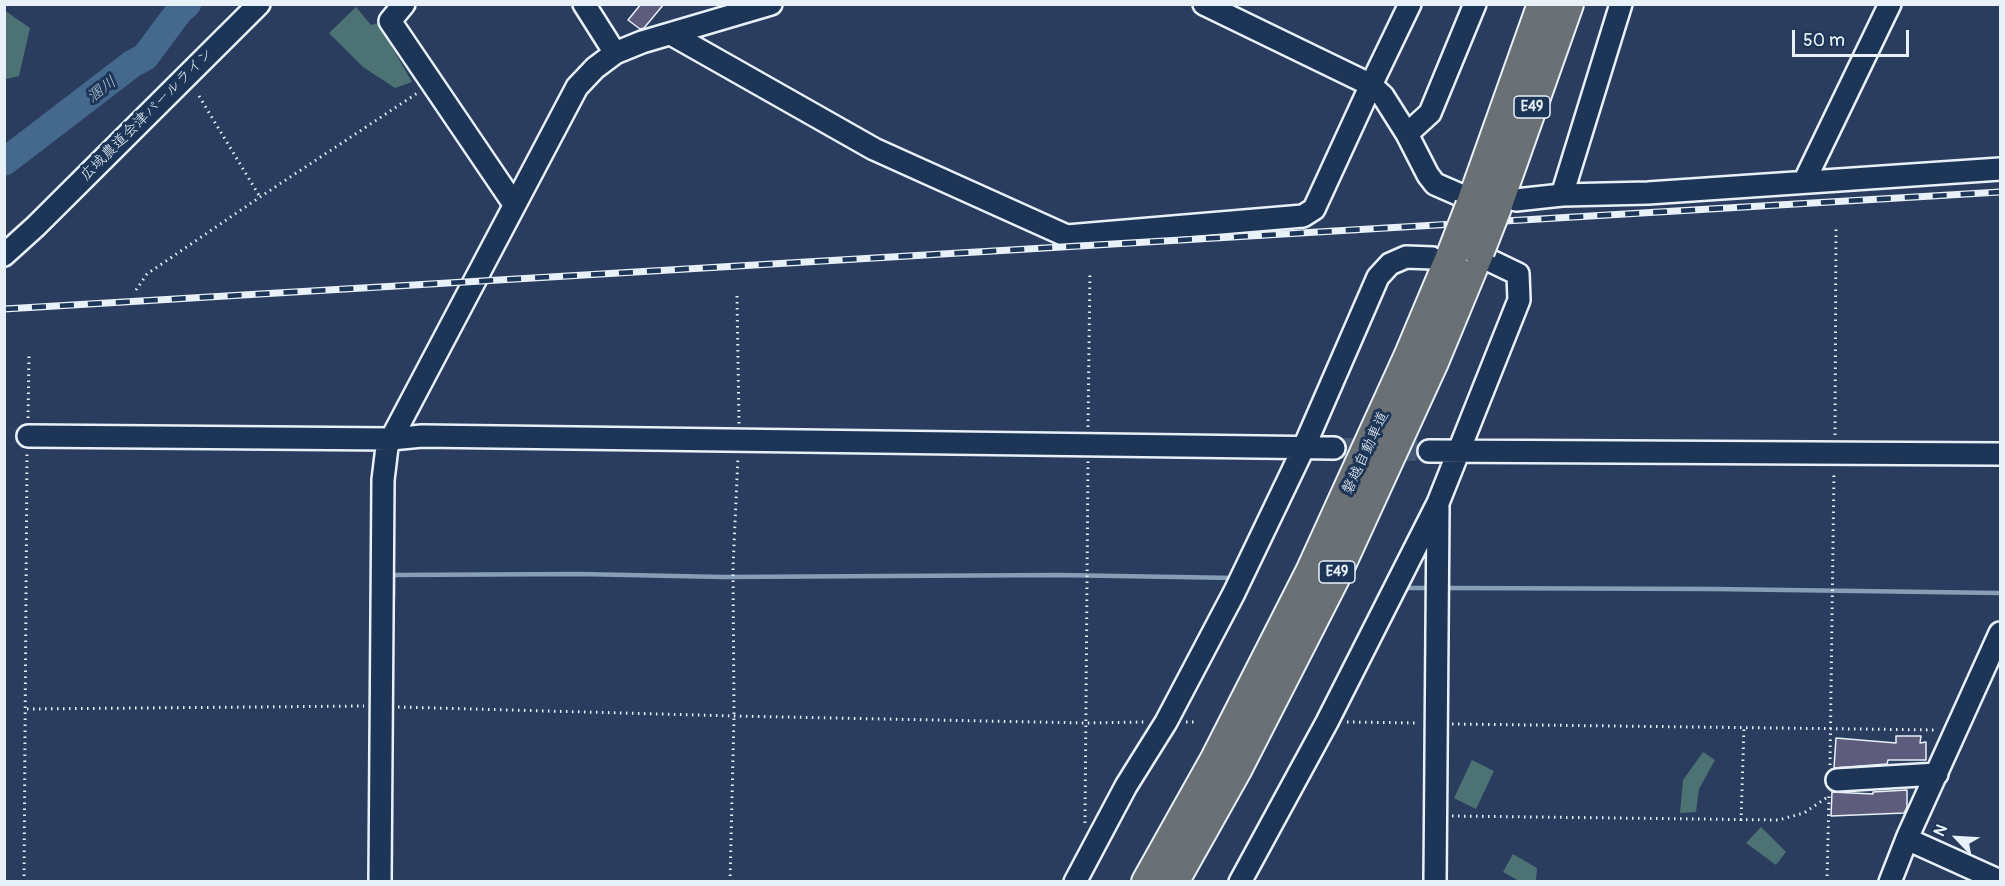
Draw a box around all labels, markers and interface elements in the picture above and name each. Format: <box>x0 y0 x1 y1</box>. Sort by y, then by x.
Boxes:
scale bar <box>1795 18 1912 56</box>
text: 50 m <box>1803 29 1845 52</box>
street label: 広域農道会津パールライン <box>77 45 217 185</box>
water label: 溷川 <box>83 73 121 107</box>
road number: E49 <box>1514 96 1550 118</box>
street label: 磐越自動車道 <box>1339 408 1393 498</box>
road number: E49 <box>1319 561 1355 583</box>
north arrow <box>1927 808 1987 868</box>
text: N <box>1929 821 1952 840</box>

